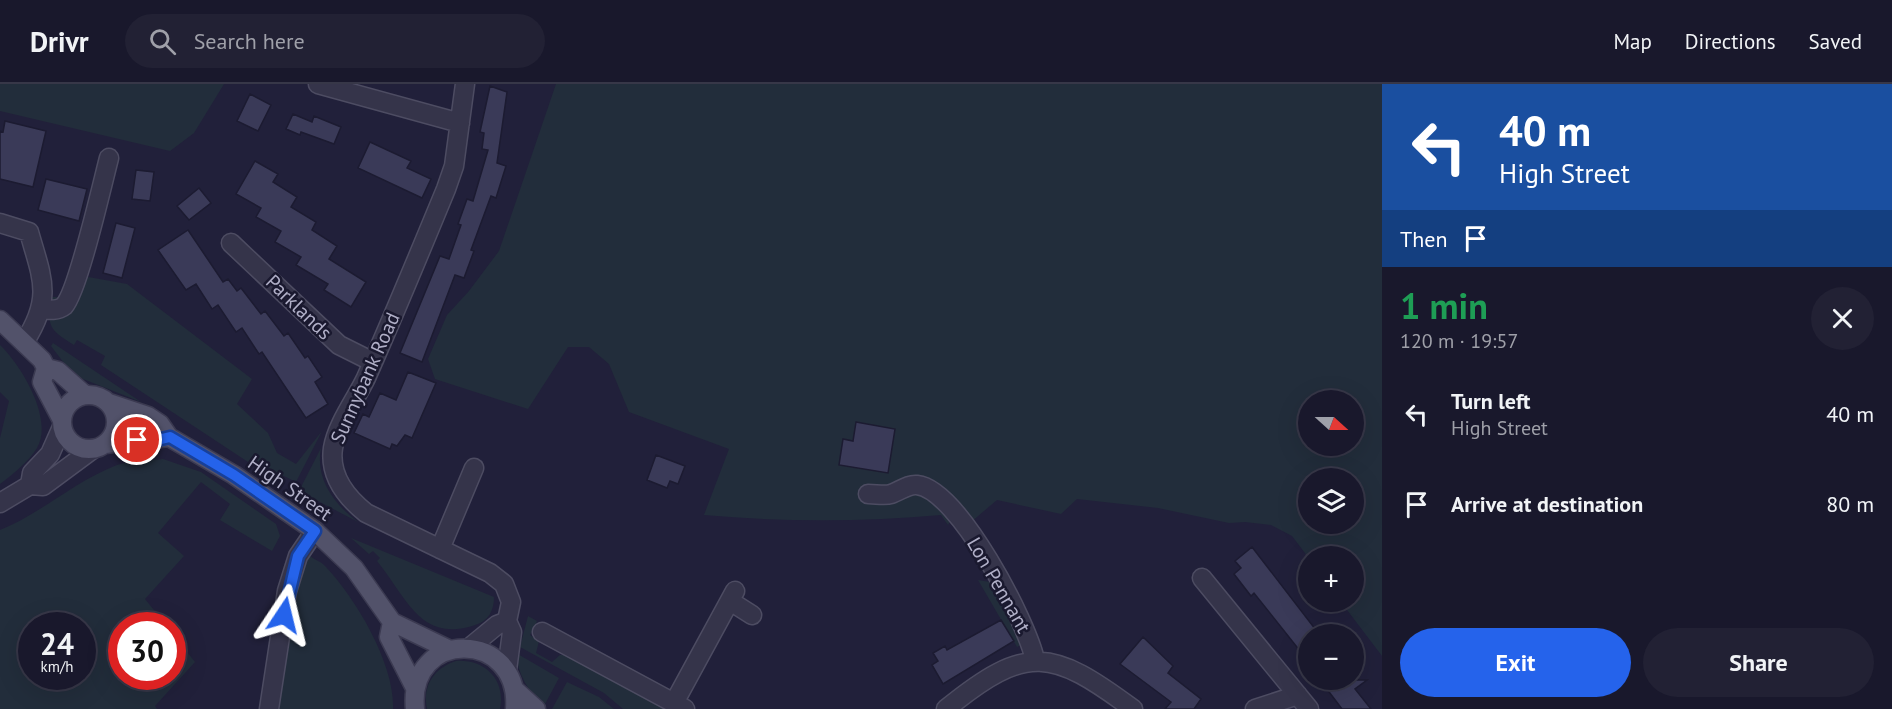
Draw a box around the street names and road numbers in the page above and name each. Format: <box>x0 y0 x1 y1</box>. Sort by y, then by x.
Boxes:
street label: Parklands <box>260 269 338 345</box>
street label: Sunnybank Road <box>324 308 406 448</box>
street label: High Street <box>243 450 337 527</box>
street label: Lon Pennant <box>961 532 1037 638</box>

